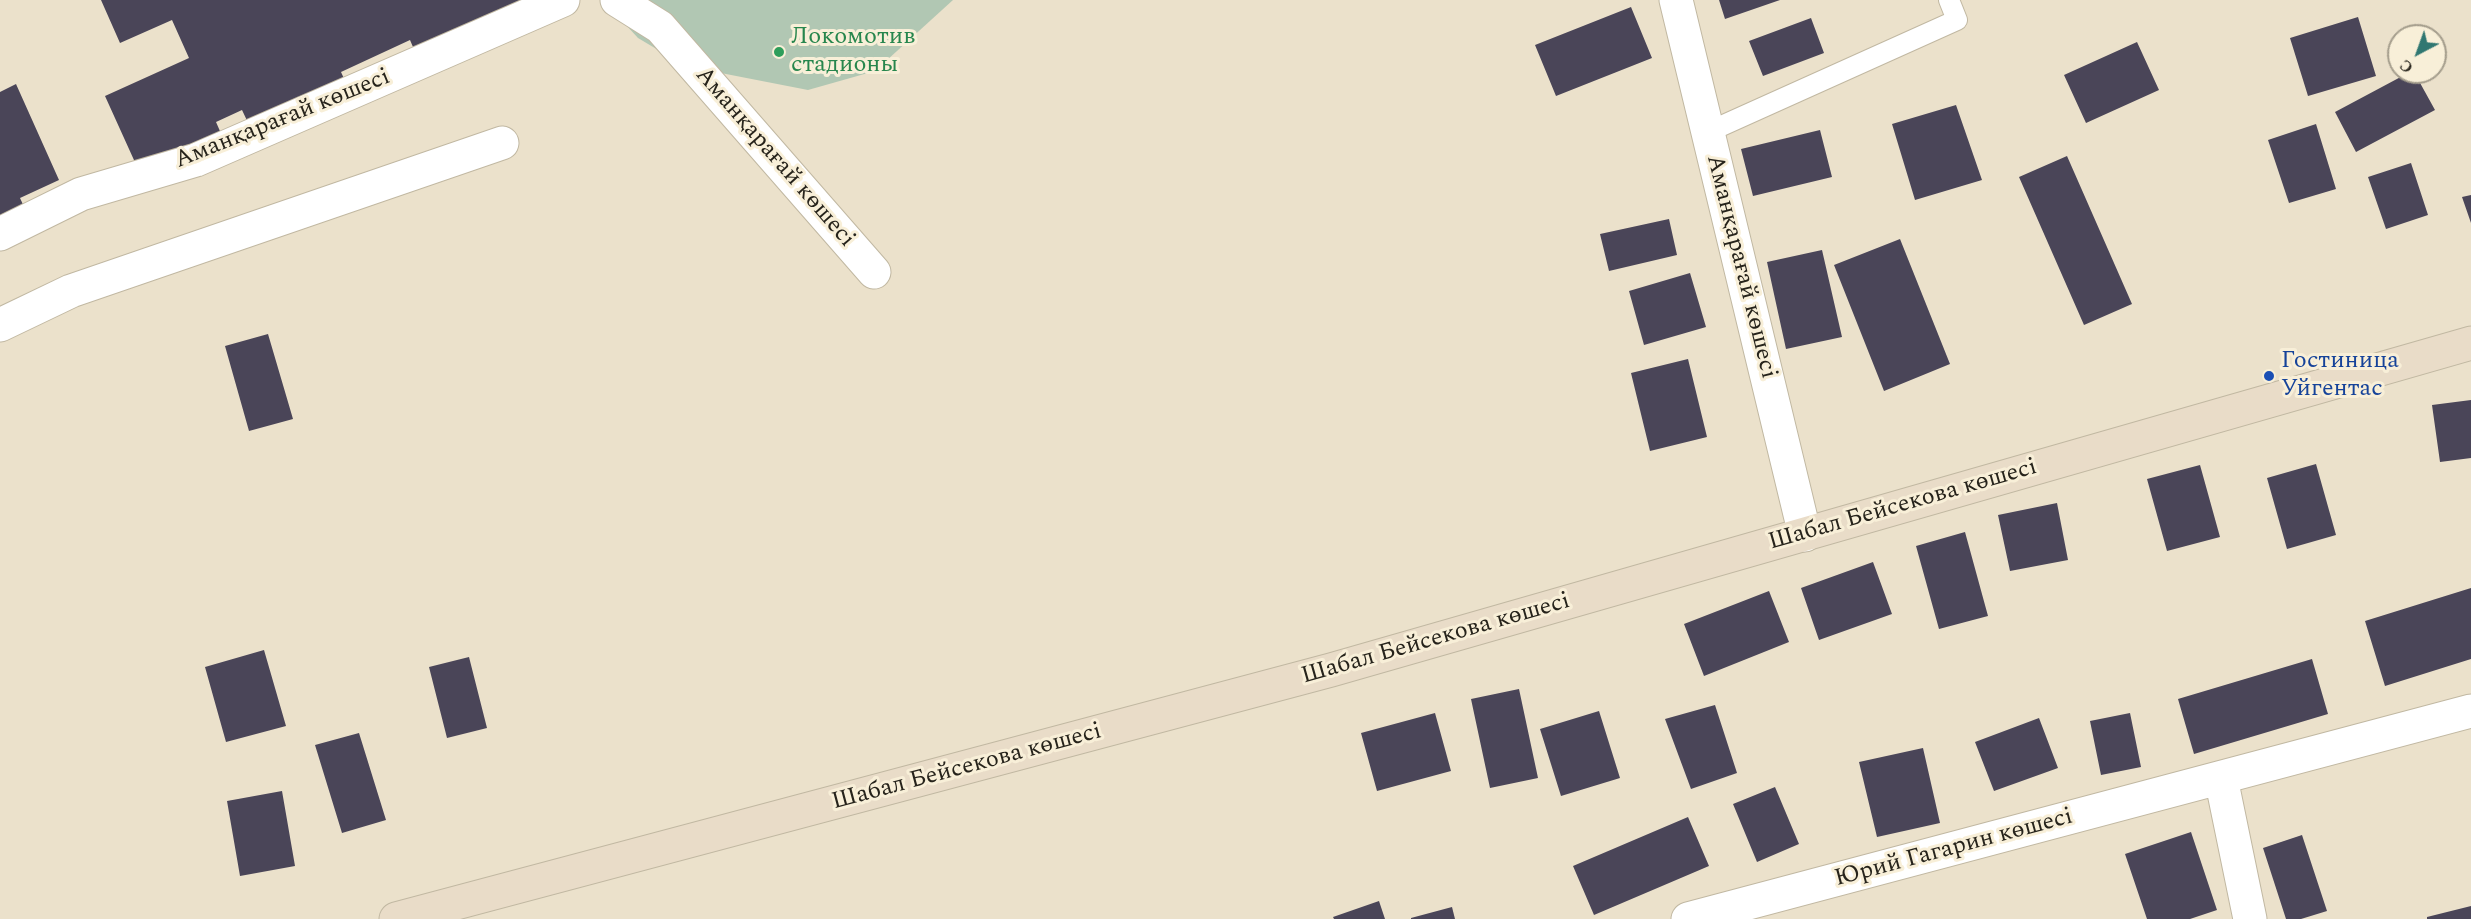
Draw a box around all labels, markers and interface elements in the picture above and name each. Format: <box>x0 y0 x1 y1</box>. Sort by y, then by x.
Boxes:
place label: Локомотив стадионы <box>791 24 915 80</box>
north arrow <box>2387 24 2447 84</box>
marker: Локомотив стадионы <box>772 45 786 59</box>
text: С <box>2394 53 2419 79</box>
street label: Аманқарағай көшесі <box>688 62 860 254</box>
street label: Аманқарағай көшесі <box>171 64 395 176</box>
street label: Аманқарағай көшесі <box>1698 152 1782 382</box>
place label: Гостиница Уйгентас <box>2281 348 2399 404</box>
marker: Гостиница Уйгентас <box>2262 369 2276 383</box>
street label: Шабал Бейсекова көшесі <box>1765 454 2041 558</box>
street label: Шабал Бейсекова көшесі <box>1298 588 1574 692</box>
street label: Шабал Бейсекова көшесі <box>829 718 1105 818</box>
street label: Юрий Гагарин көшесі <box>1832 803 2076 895</box>

